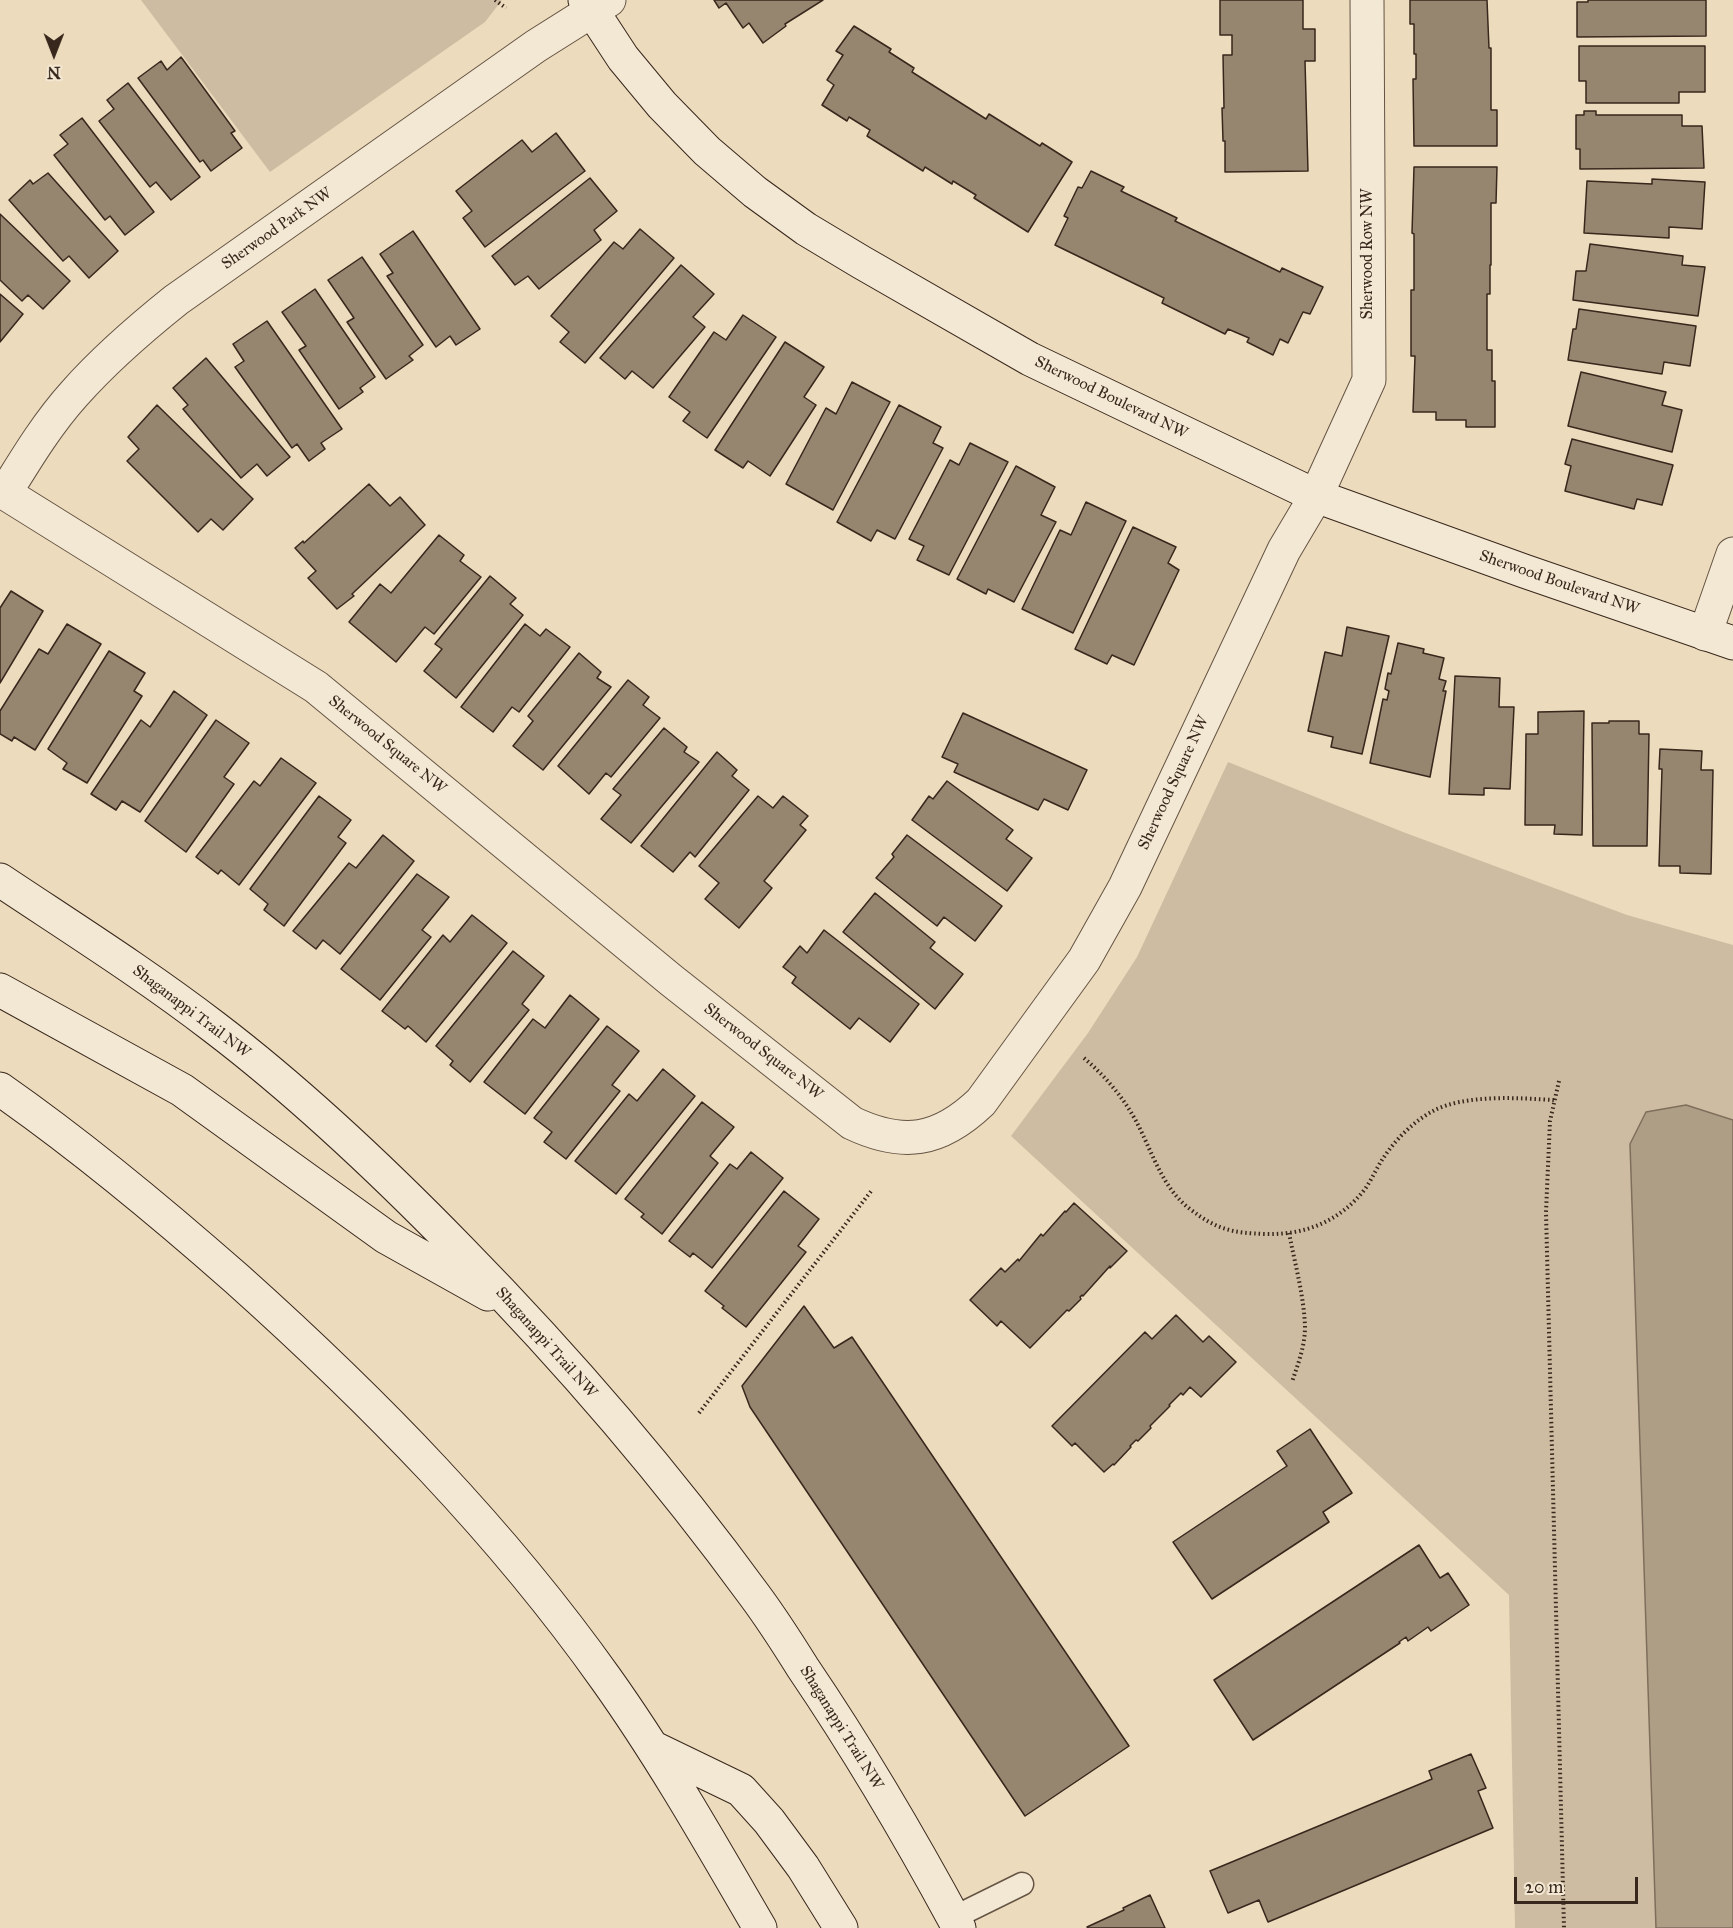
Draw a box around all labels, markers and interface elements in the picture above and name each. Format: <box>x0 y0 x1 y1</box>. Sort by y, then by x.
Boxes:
north arrow <box>24 24 84 84</box>
text: N <box>47 63 61 82</box>
street label: Sherwood Park NW <box>218 184 336 274</box>
street label: Sherwood Row NW <box>1358 189 1378 319</box>
street label: Sherwood Boulevard NW <box>1031 353 1191 443</box>
street label: Sherwood Boulevard NW <box>1477 547 1641 619</box>
street label: Sherwood Square NW <box>324 692 450 798</box>
street label: Sherwood Square NW <box>1134 713 1214 853</box>
street label: Shaganappi Trail NW <box>128 961 254 1063</box>
street label: Sherwood Square NW <box>700 1000 826 1104</box>
street label: Shaganappi Trail NW <box>491 1284 601 1402</box>
street label: Shaganappi Trail NW <box>795 1662 887 1794</box>
scale bar <box>1517 1865 1642 1903</box>
text: 20 m <box>1525 1876 1563 1898</box>

